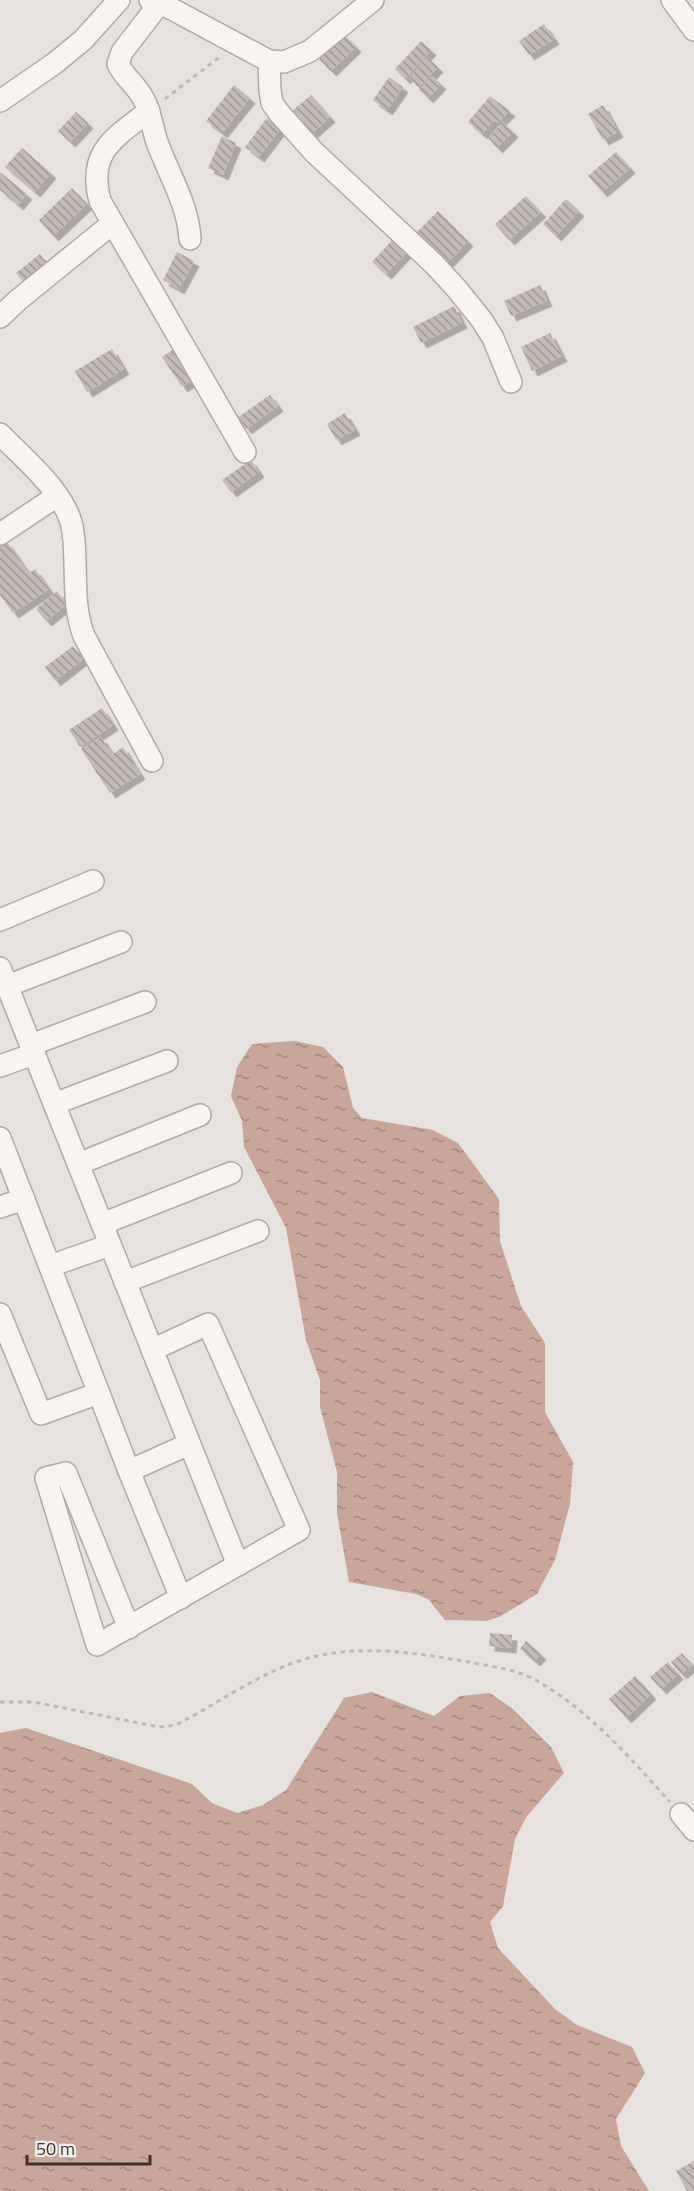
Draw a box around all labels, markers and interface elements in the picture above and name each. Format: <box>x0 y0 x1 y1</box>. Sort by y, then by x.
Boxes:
scale bar <box>27 2128 150 2166</box>
text: 50 m <box>36 2135 75 2162</box>

